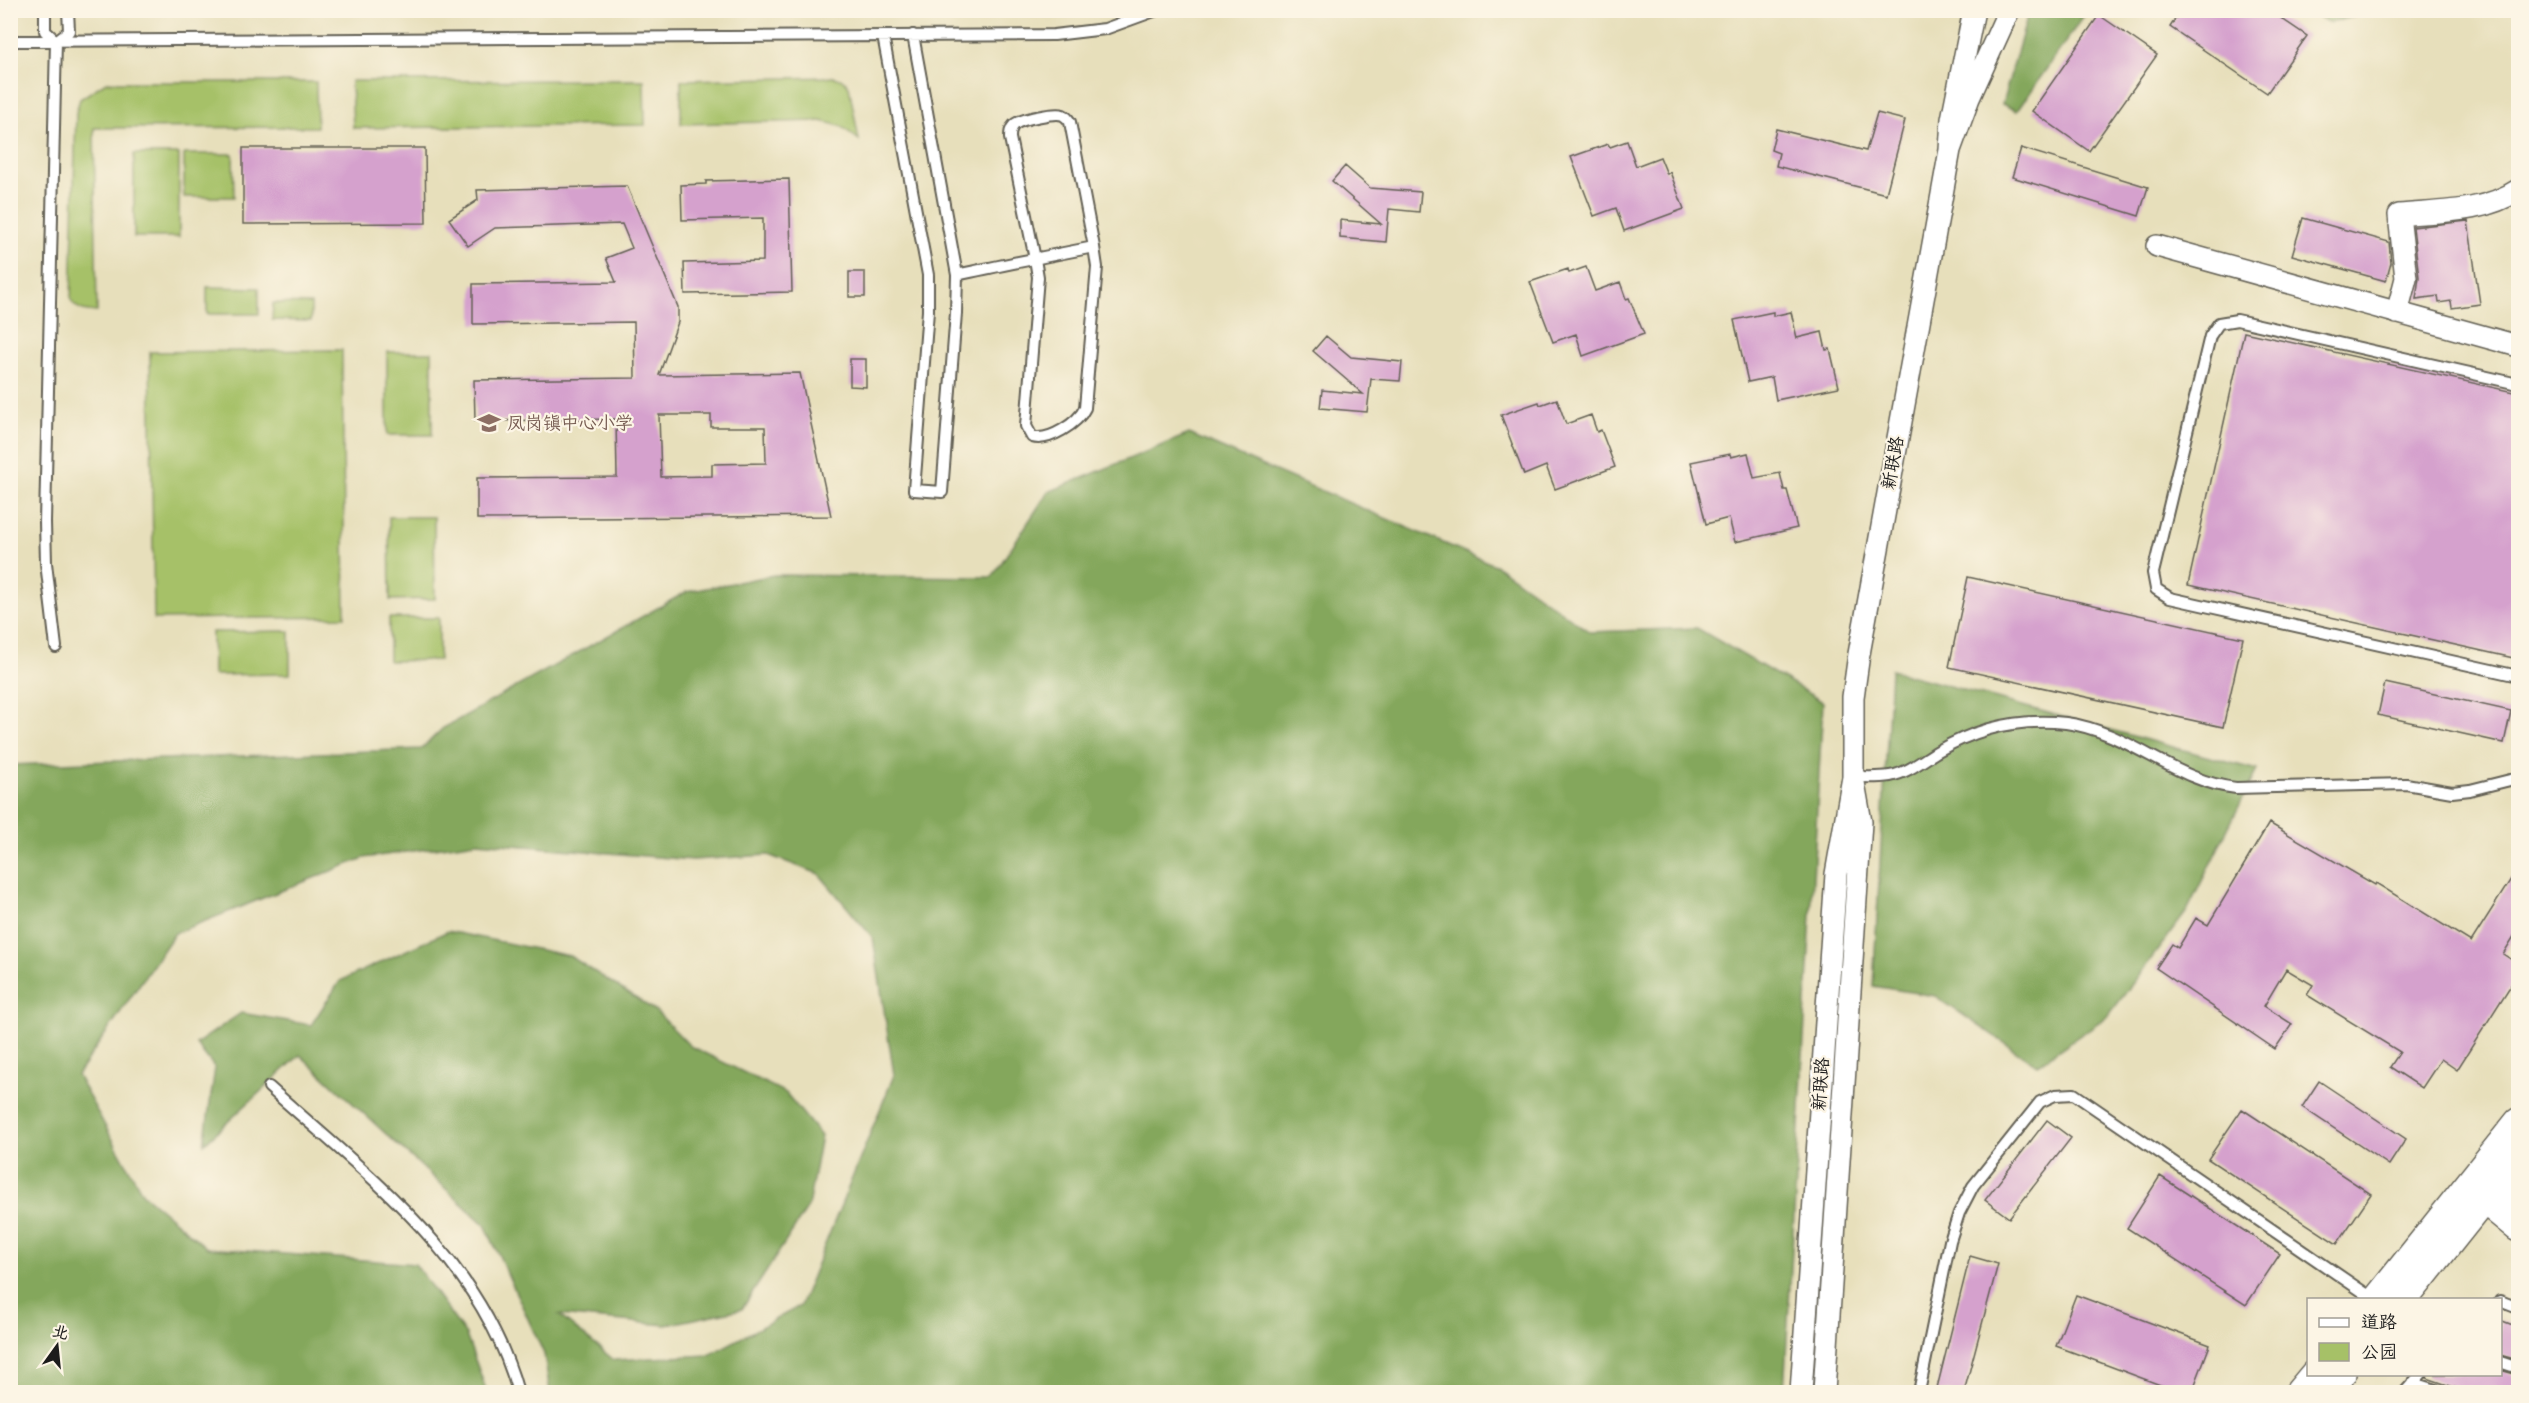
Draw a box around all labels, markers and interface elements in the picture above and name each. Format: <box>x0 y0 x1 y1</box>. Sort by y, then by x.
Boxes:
school or university icon: 凤岗镇中心小学 <box>476 410 502 436</box>
place label: 凤岗镇中心小学 <box>507 413 633 434</box>
street label: 新联路 <box>1878 435 1908 491</box>
street label: 新联路 <box>1809 1056 1833 1112</box>
legend <box>2307 1298 2502 1376</box>
text: 道路 <box>2361 1312 2397 1333</box>
north arrow <box>27 1316 87 1376</box>
text: 北 <box>51 1322 71 1343</box>
text: 公园 <box>2361 1342 2397 1363</box>

